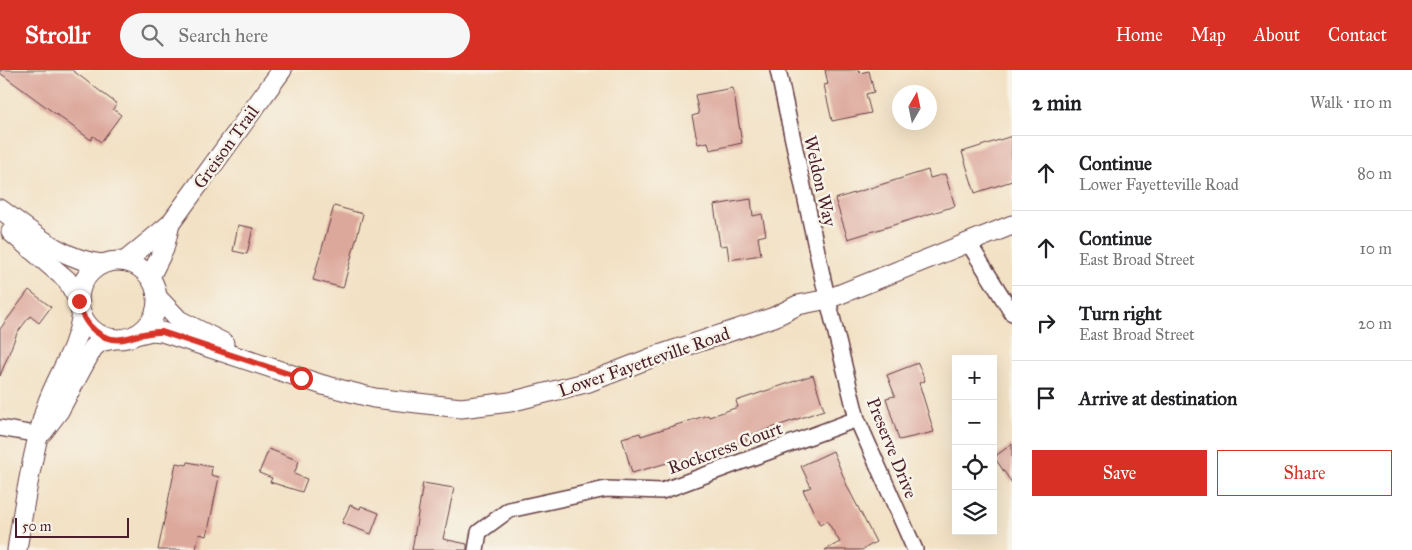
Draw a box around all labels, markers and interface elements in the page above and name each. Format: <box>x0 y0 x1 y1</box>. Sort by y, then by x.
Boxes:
search box <box>120 13 470 58</box>
text: Strollr <box>25 20 90 50</box>
icon: search <box>138 21 166 49</box>
text: Search here <box>178 24 268 47</box>
text: Home <box>1116 24 1163 46</box>
text: Map <box>1191 24 1226 46</box>
text: About <box>1254 24 1300 46</box>
text: Contact <box>1328 24 1387 46</box>
north arrow <box>892 85 937 130</box>
text: 2 min <box>1032 90 1082 116</box>
text: Walk · 110 m <box>1310 93 1392 112</box>
street label: Greison Trail <box>188 101 264 193</box>
street label: Weldon Way <box>799 133 841 229</box>
text: Continue <box>1079 152 1152 175</box>
icon: ahead <box>1032 159 1060 187</box>
text: 80 m <box>1357 164 1392 183</box>
text: Lower Fayetteville Road <box>1079 175 1239 194</box>
text: Continue <box>1079 227 1152 250</box>
icon: ahead <box>1032 234 1060 262</box>
text: 10 m <box>1360 239 1392 258</box>
text: East Broad Street <box>1079 250 1195 269</box>
route end <box>68 290 91 313</box>
text: Turn right <box>1079 302 1162 325</box>
icon: right <box>1032 309 1060 337</box>
text: 20 m <box>1358 314 1392 333</box>
street label: Lower Fayetteville Road <box>555 322 733 402</box>
text: East Broad Street <box>1079 325 1195 344</box>
map controls <box>952 355 997 535</box>
button: + <box>952 355 997 400</box>
route start <box>290 367 313 390</box>
icon: arrive <box>1032 384 1060 412</box>
text: Arrive at destination <box>1079 387 1237 410</box>
street label: Preserve Drive <box>862 394 922 502</box>
button: − <box>952 400 997 445</box>
street label: Rockcress Court <box>665 417 786 479</box>
button: locate <box>952 445 997 490</box>
button: Save <box>1032 450 1207 496</box>
button: Share <box>1217 450 1392 496</box>
button: layers <box>952 490 997 535</box>
scale bar <box>15 515 129 538</box>
text: 50 m <box>22 518 51 535</box>

